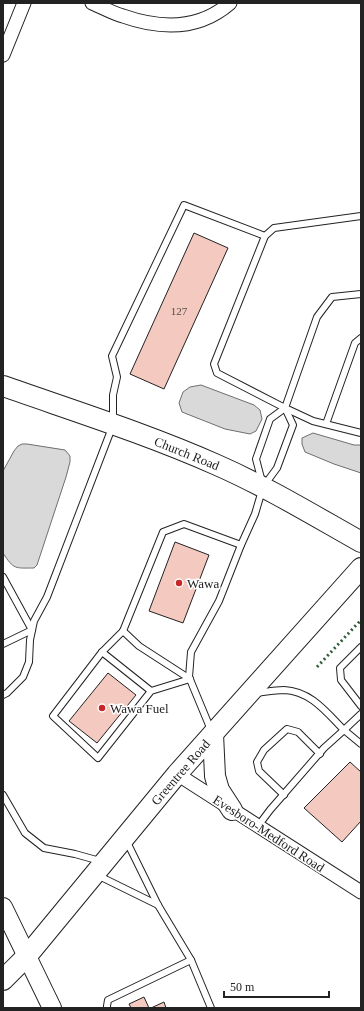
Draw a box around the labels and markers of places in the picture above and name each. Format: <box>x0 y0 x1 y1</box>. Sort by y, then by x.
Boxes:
place label: Wawa <box>187 576 219 591</box>
marker: Wawa <box>174 578 184 588</box>
place label: Wawa Fuel <box>110 701 169 716</box>
marker: Wawa Fuel <box>97 703 107 713</box>

